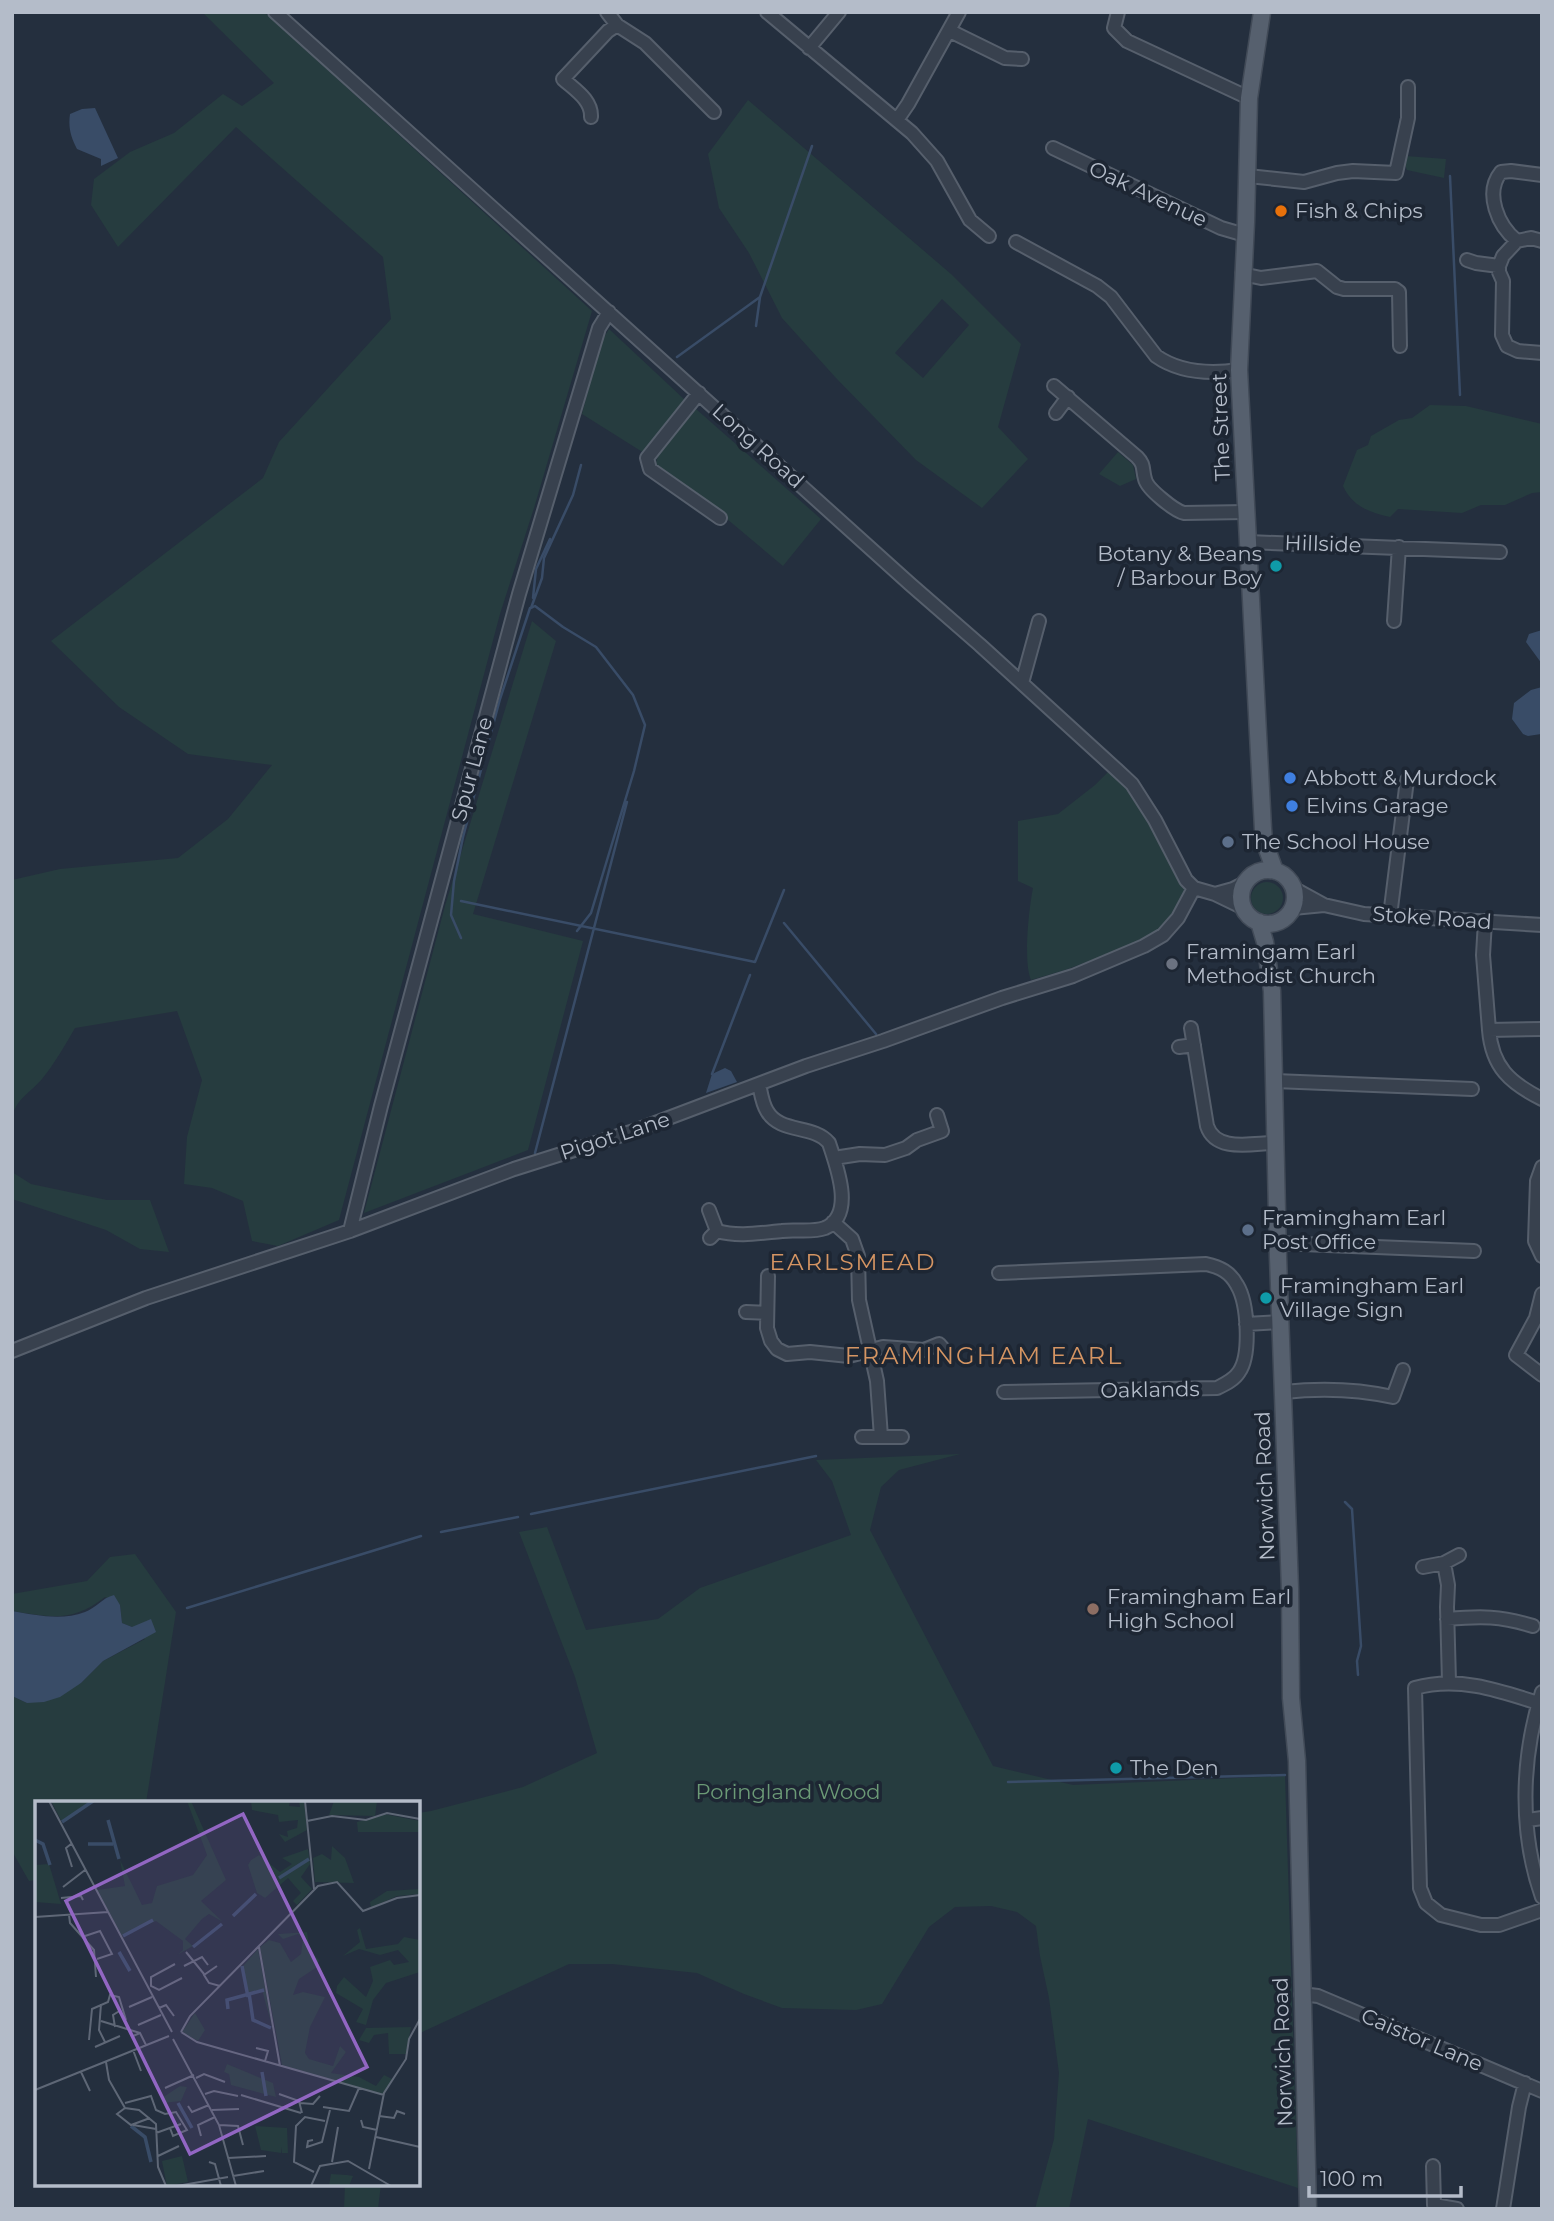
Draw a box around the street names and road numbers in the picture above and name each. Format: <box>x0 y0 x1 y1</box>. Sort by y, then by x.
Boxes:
street label: Oak Avenue <box>1085 155 1211 232</box>
street label: The Street <box>1206 373 1235 481</box>
street label: Long Road <box>707 398 809 493</box>
street label: Hillside <box>1284 530 1362 557</box>
street label: Spur Lane <box>446 714 497 824</box>
street label: Stoke Road <box>1372 901 1492 934</box>
street label: Pigot Lane <box>557 1106 673 1165</box>
street label: Oaklands <box>1100 1376 1200 1403</box>
street label: Norwich Road <box>1249 1411 1280 1561</box>
street label: Norwich Road <box>1267 1977 1298 2127</box>
street label: Caistor Lane <box>1358 2003 1487 2076</box>

